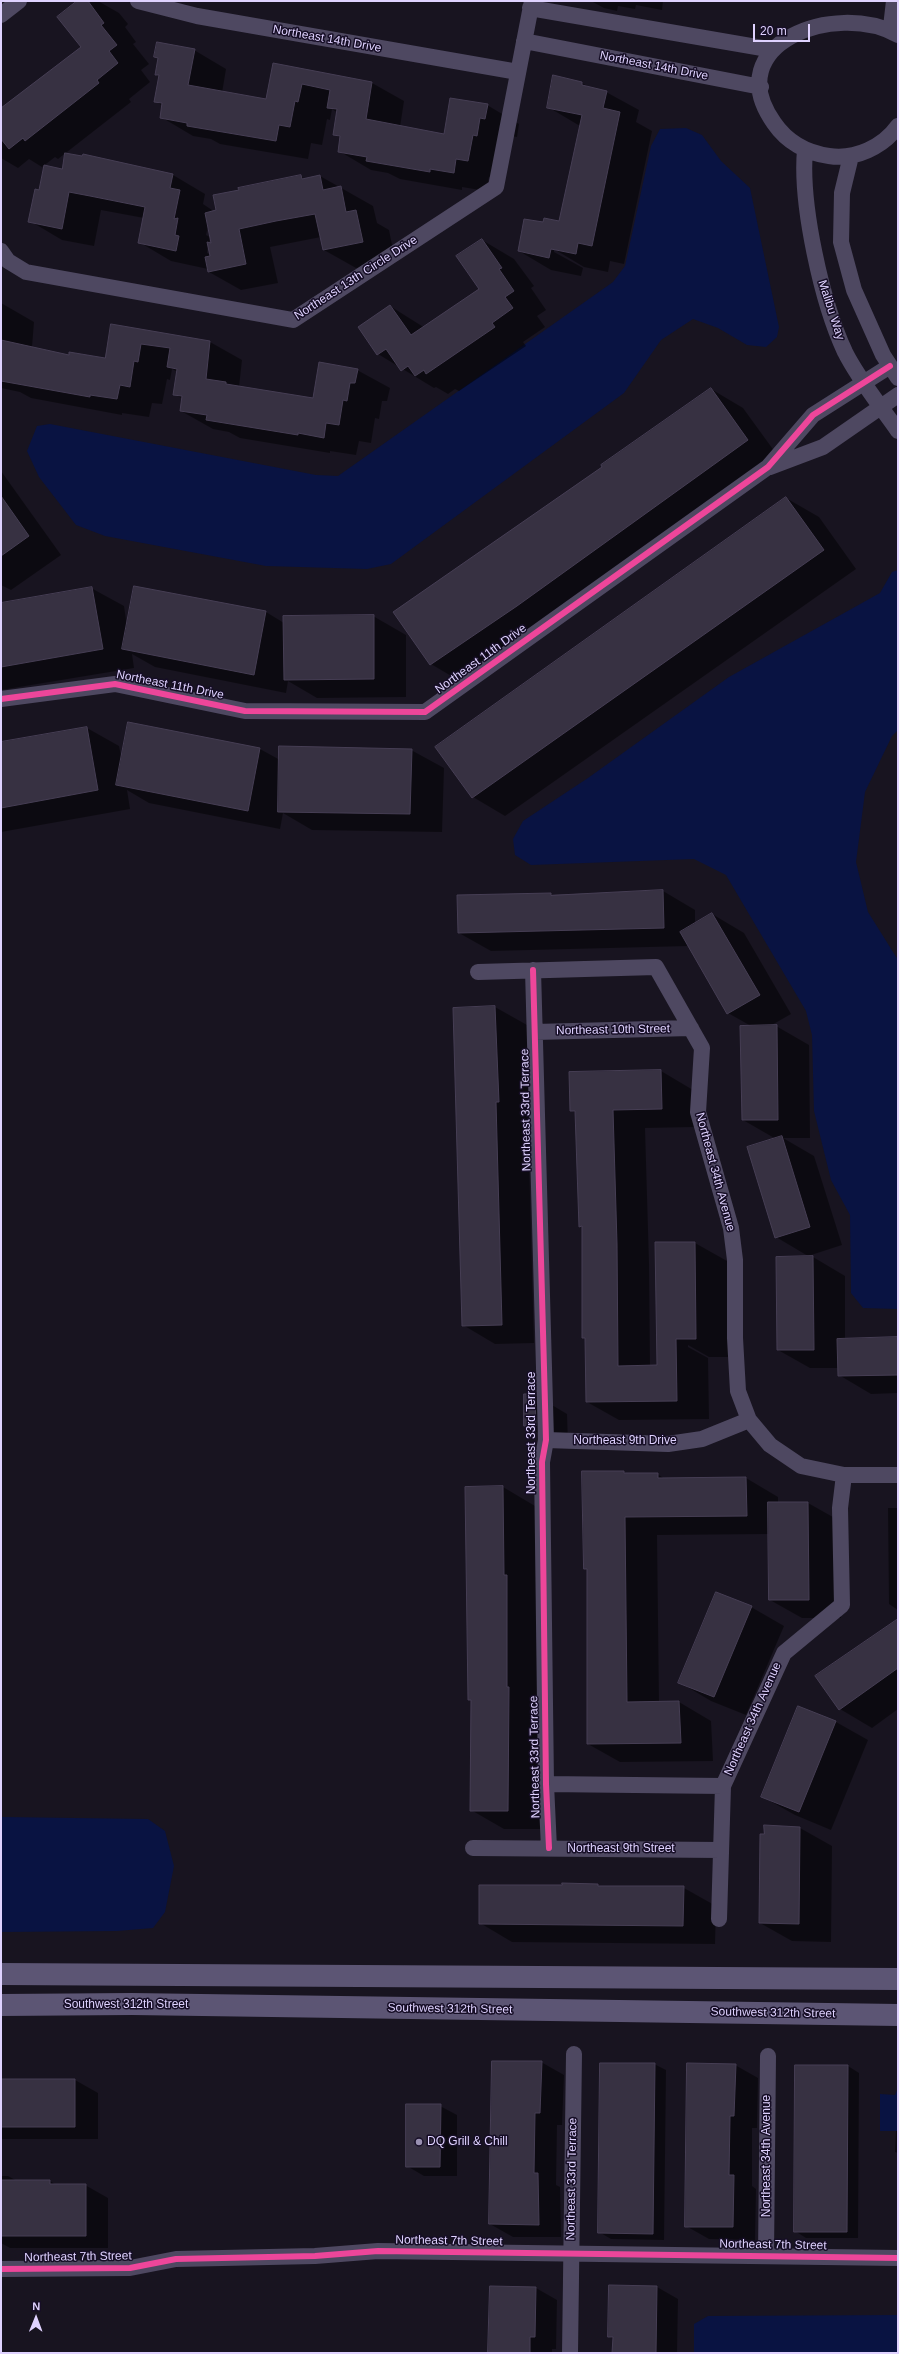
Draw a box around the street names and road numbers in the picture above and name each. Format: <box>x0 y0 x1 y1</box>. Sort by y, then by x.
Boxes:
street label: Northeast 14th Drive <box>272 22 382 56</box>
street label: Northeast 14th Drive <box>599 48 709 84</box>
street label: Northeast 13th Circle Drive <box>292 233 420 323</box>
street label: Malibu Way <box>815 278 847 342</box>
street label: Northeast 11th Drive <box>433 621 529 697</box>
street label: Northeast 11th Drive <box>115 668 225 702</box>
street label: Northeast 10th Street <box>556 1022 670 1038</box>
street label: Northeast 33rd Terrace <box>518 1049 534 1171</box>
street label: Northeast 34th Avenue <box>692 1111 738 1233</box>
street label: Northeast 33rd Terrace <box>525 1372 539 1494</box>
street label: Northeast 9th Drive <box>573 1434 677 1448</box>
street label: Northeast 34th Avenue <box>722 1660 784 1778</box>
street label: Northeast 33rd Terrace <box>527 1696 543 1818</box>
street label: Northeast 9th Street <box>567 1842 675 1856</box>
street label: Southwest 312th Street <box>64 1998 188 2012</box>
street label: Southwest 312th Street <box>388 2001 512 2017</box>
street label: Southwest 312th Street <box>711 2005 835 2021</box>
street label: Northeast 34th Avenue <box>760 2095 774 2217</box>
street label: Northeast 33rd Terrace <box>564 2118 580 2240</box>
street label: Northeast 7th Street <box>395 2233 503 2249</box>
street label: Northeast 7th Street <box>719 2237 827 2253</box>
street label: Northeast 7th Street <box>24 2249 132 2265</box>

